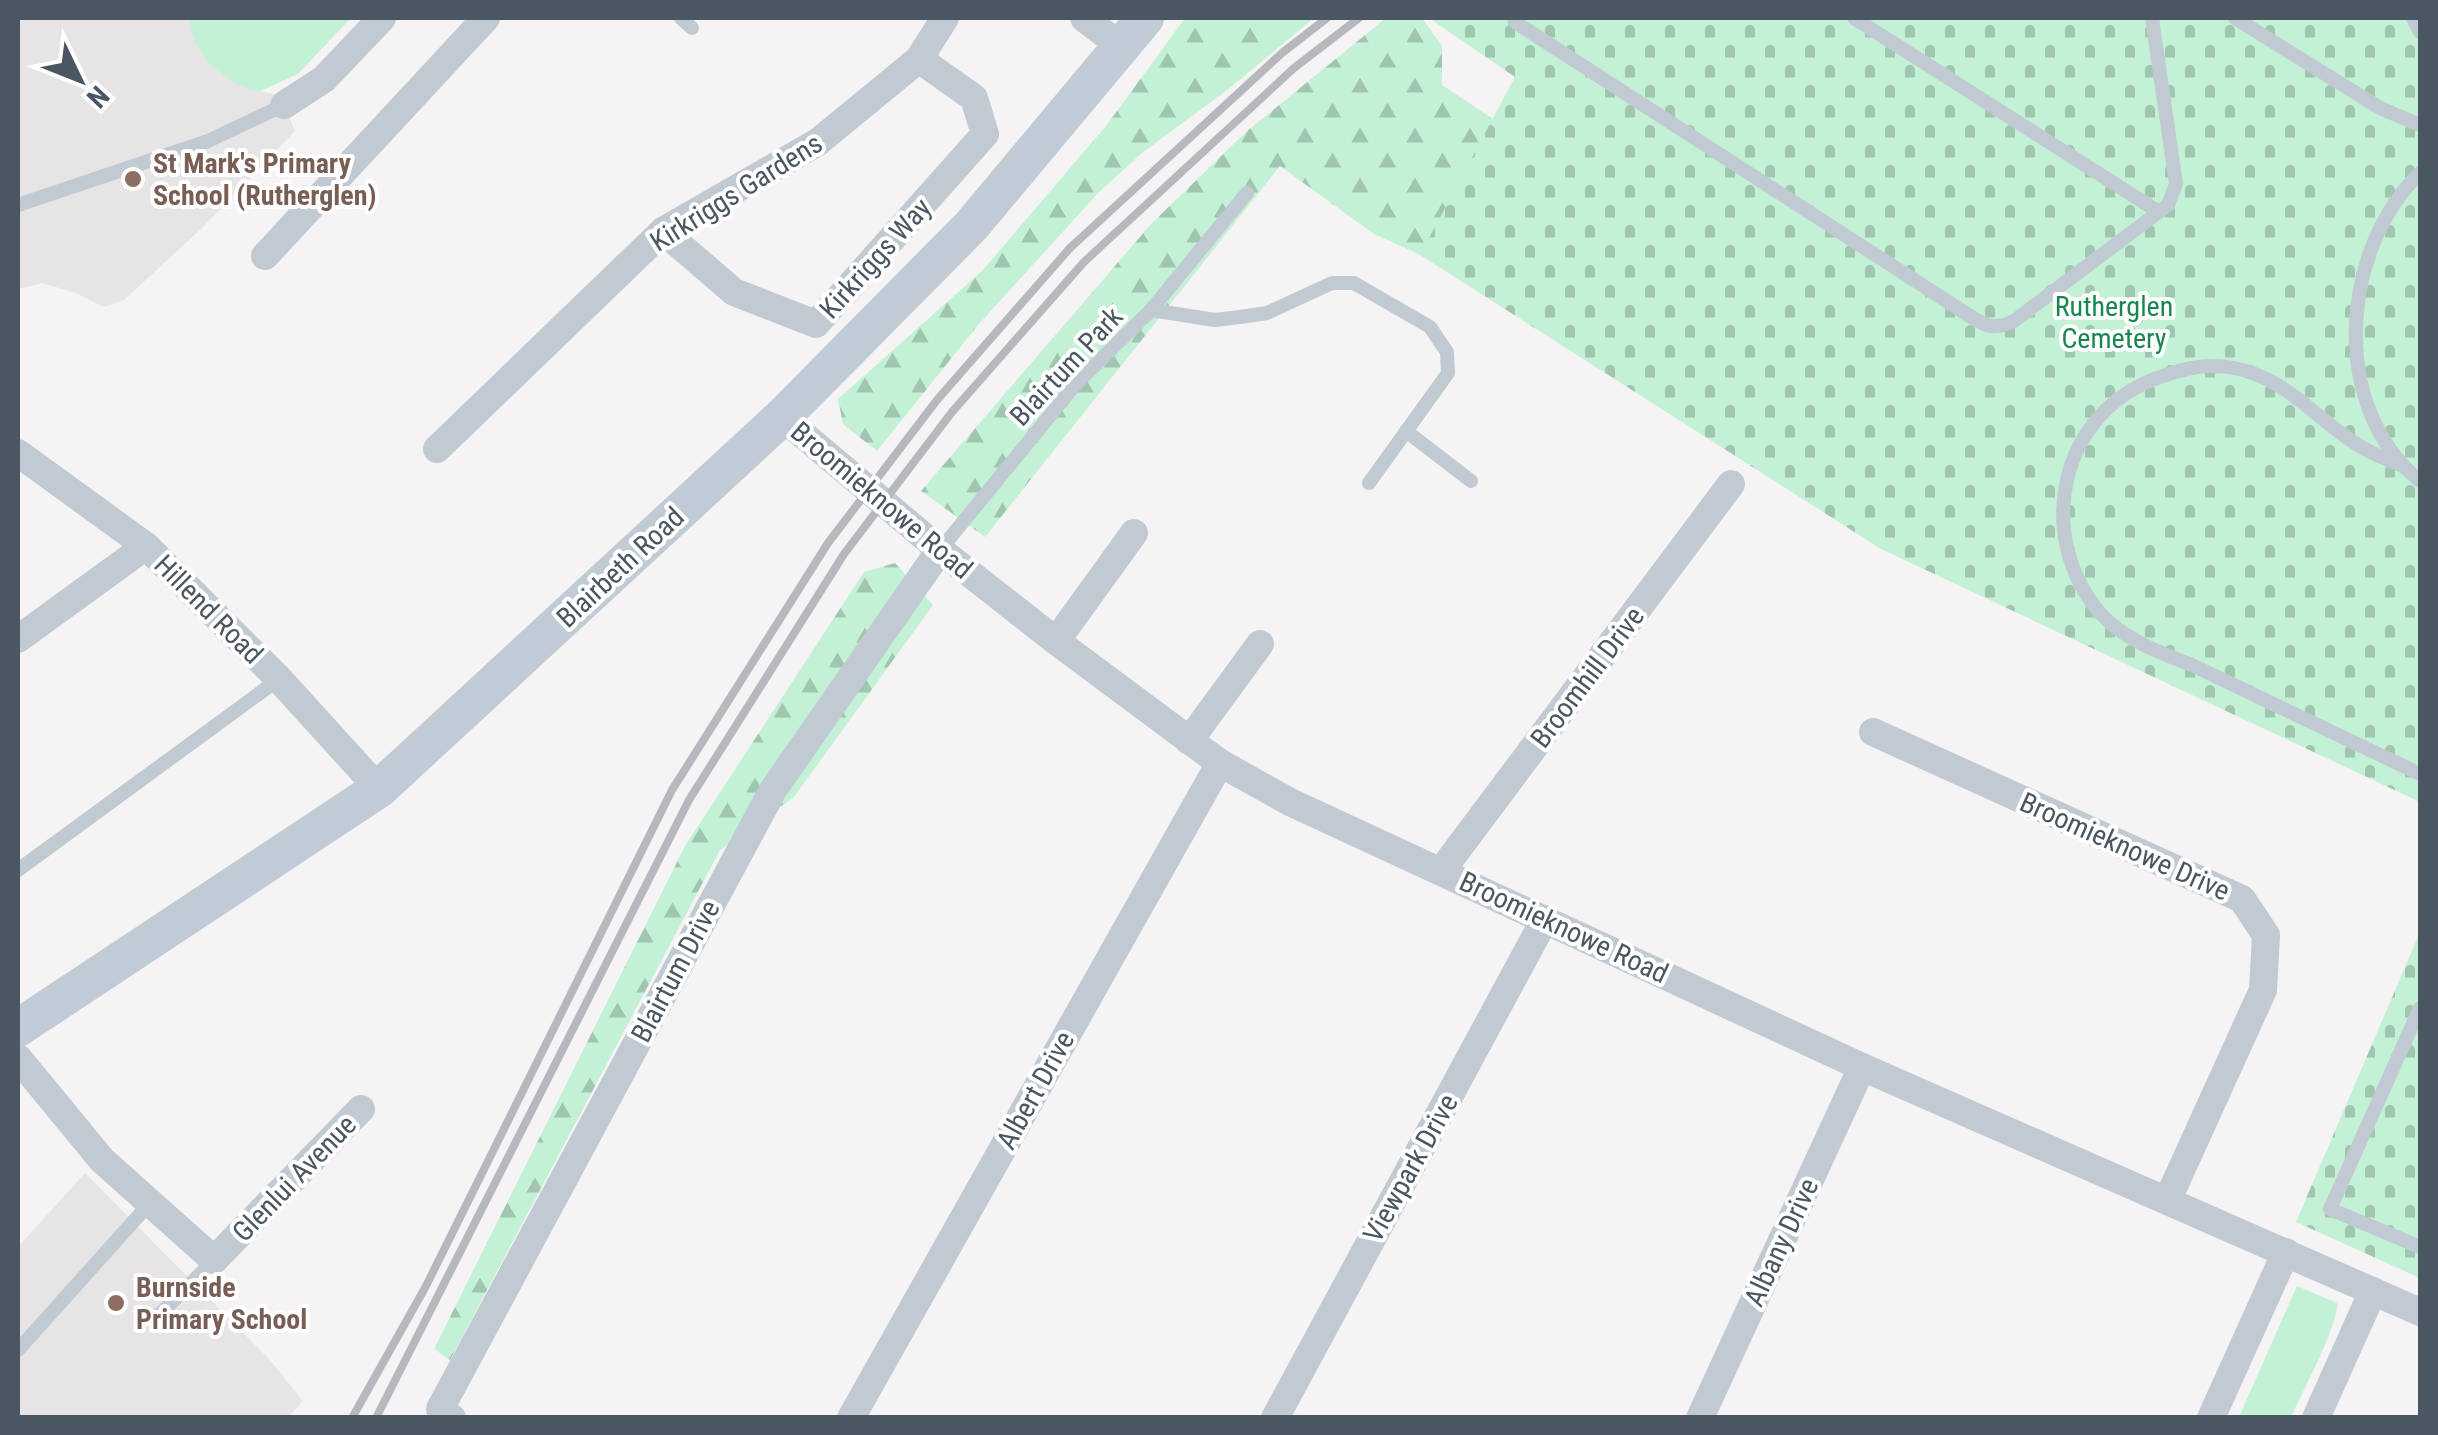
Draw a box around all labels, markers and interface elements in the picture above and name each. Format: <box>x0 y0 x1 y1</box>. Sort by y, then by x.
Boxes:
north arrow <box>30 30 130 130</box>
text: N <box>80 79 116 114</box>
street label: Kirkriggs Gardens <box>644 126 828 258</box>
place label: St Mark's Primary School (Rutherglen) <box>153 147 377 212</box>
marker: St Mark's Primary School (Rutherglen) <box>122 168 144 190</box>
street label: Kirkriggs Way <box>813 191 938 325</box>
park label: Rutherglen Cemetery <box>2055 290 2173 355</box>
street label: Blairtum Park <box>1003 300 1130 432</box>
street label: Broomieknowe Road <box>784 415 979 586</box>
street label: Blairbeth Road <box>550 500 691 634</box>
street label: Hillend Road <box>148 548 270 670</box>
street label: Broomhill Drive <box>1524 600 1651 754</box>
street label: Broomieknowe Drive <box>2015 785 2235 908</box>
street label: Broomieknowe Road <box>1454 865 1673 990</box>
street label: Blairtum Drive <box>624 895 727 1048</box>
street label: Albert Drive <box>990 1026 1081 1155</box>
street label: Viewpark Drive <box>1356 1088 1465 1248</box>
street label: Glenlui Avenue <box>226 1108 363 1248</box>
street label: Albany Drive <box>1737 1173 1825 1311</box>
place label: Burnside Primary School <box>136 1271 307 1336</box>
marker: Burnside Primary School <box>105 1292 127 1314</box>

